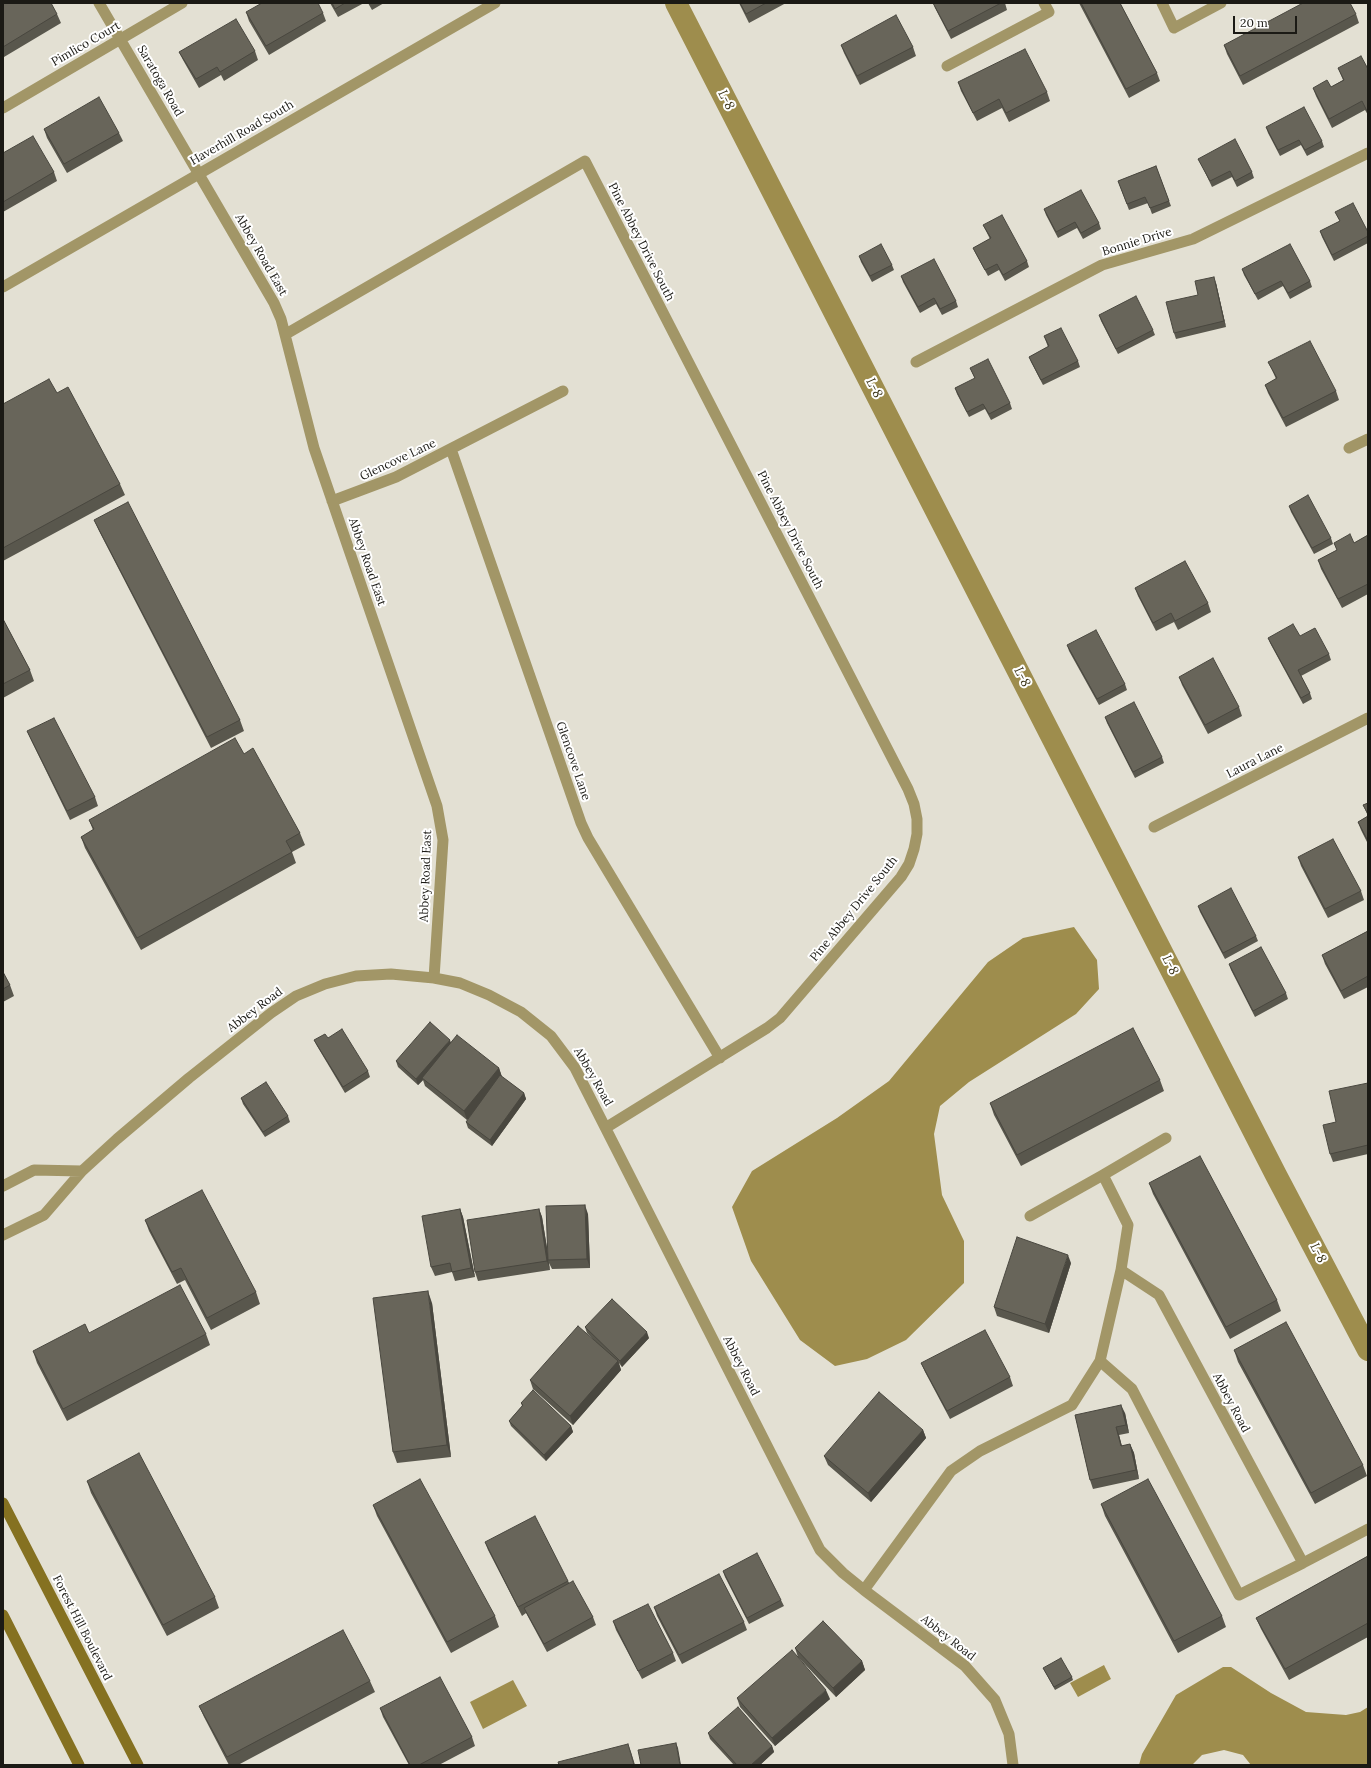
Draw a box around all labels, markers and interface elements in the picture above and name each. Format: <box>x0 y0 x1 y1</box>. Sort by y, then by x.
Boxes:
scale bar <box>1235 8 1299 34</box>
text: 20 m <box>1240 15 1268 30</box>
street label: Pimlico Court <box>49 19 123 69</box>
street label: Saratoga Road <box>134 43 186 119</box>
water label: L-8 <box>714 87 738 113</box>
street label: Haverhill Road South <box>188 98 296 168</box>
street label: Pine Abbey Drive South <box>605 180 677 304</box>
street label: Abbey Road East <box>232 211 290 299</box>
street label: Bonnie Drive <box>1100 225 1174 259</box>
water label: L-8 <box>862 375 886 401</box>
street label: Glencove Lane <box>358 436 438 484</box>
street label: Pine Abbey Drive South <box>754 468 826 592</box>
street label: Abbey Road East <box>345 516 389 608</box>
water label: L-8 <box>1010 664 1034 690</box>
street label: Glencove Lane <box>553 720 593 802</box>
street label: Laura Lane <box>1224 740 1286 782</box>
street label: Abbey Road East <box>417 830 435 922</box>
street label: Pine Abbey Drive South <box>807 854 901 964</box>
water label: L-8 <box>1158 952 1182 978</box>
street label: Abbey Road <box>225 985 285 1035</box>
street label: Abbey Road <box>570 1045 616 1109</box>
water label: L-8 <box>1306 1240 1330 1266</box>
street label: Abbey Road <box>720 1334 762 1398</box>
street label: Abbey Road <box>1209 1371 1253 1435</box>
street label: Forest Hill Boulevard <box>49 1573 115 1683</box>
street label: Abbey Road <box>918 1612 978 1664</box>

